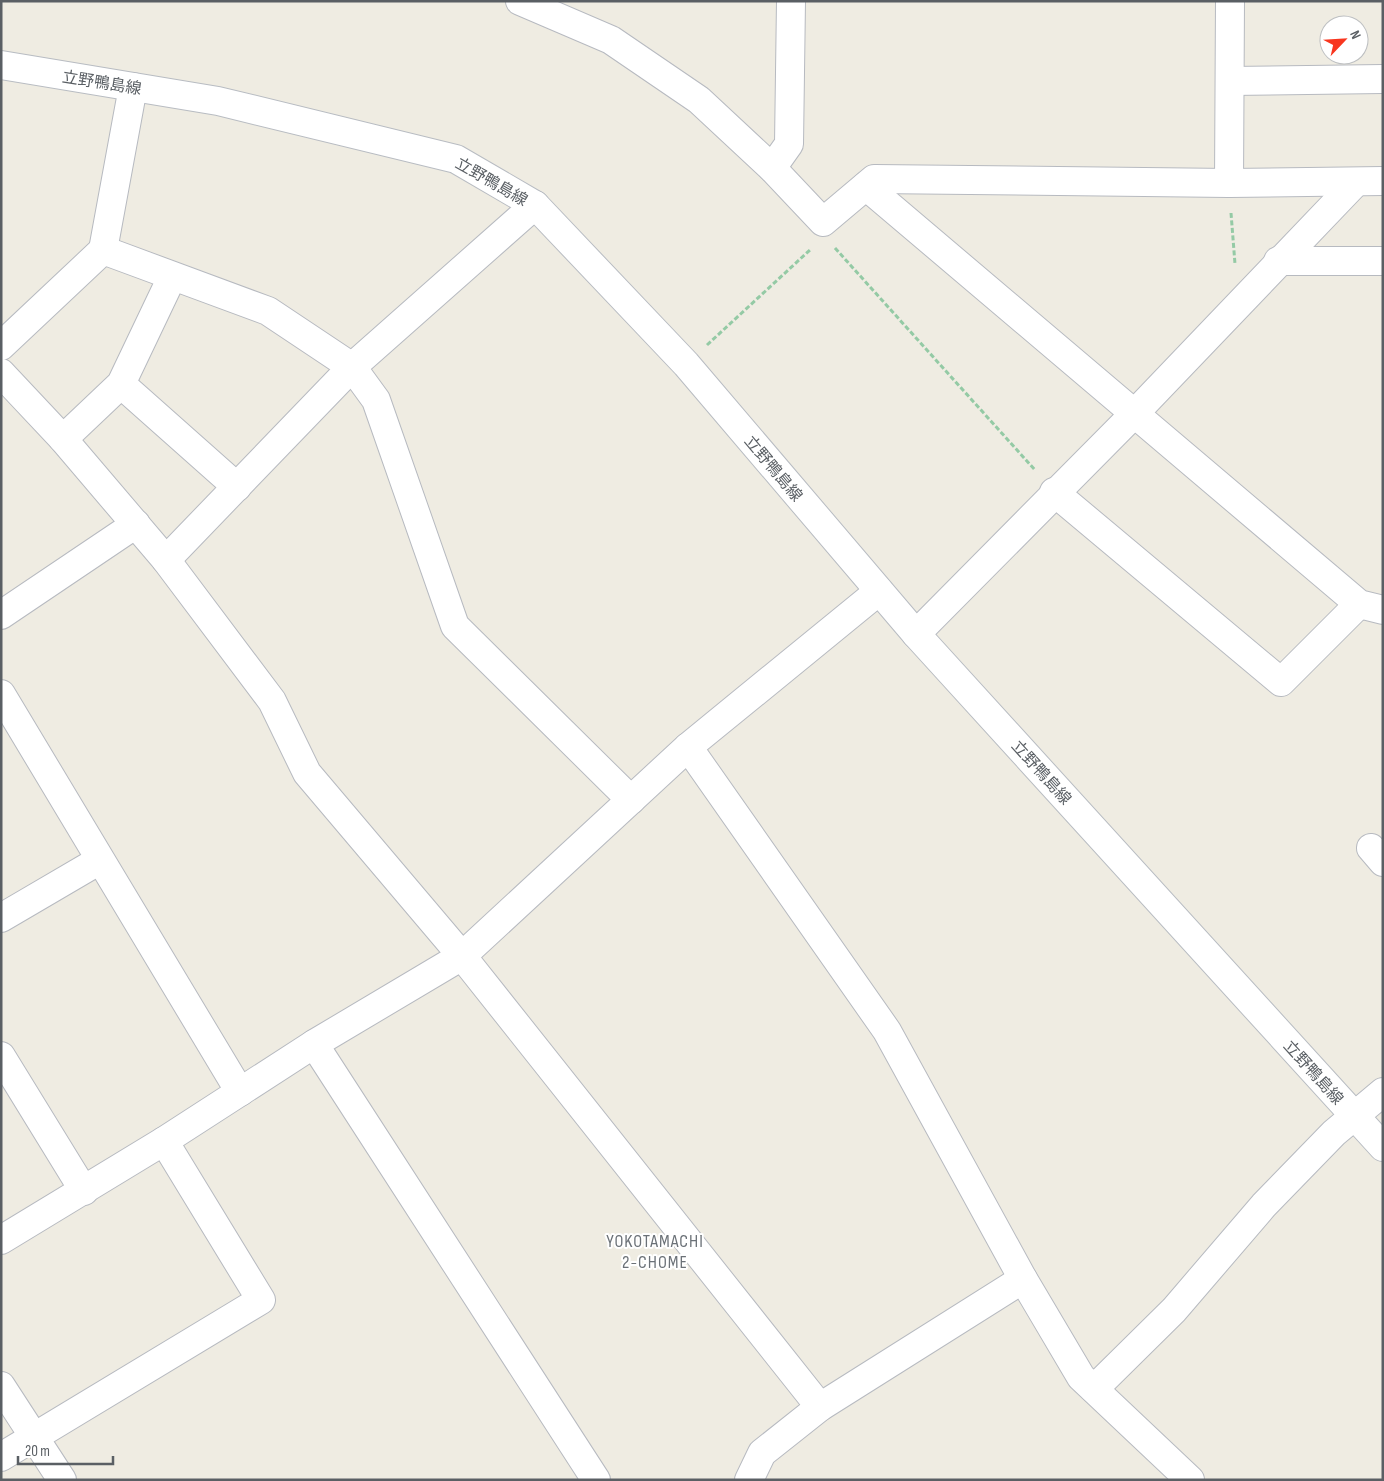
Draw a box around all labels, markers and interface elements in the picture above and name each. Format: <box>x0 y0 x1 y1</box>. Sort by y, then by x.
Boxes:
north arrow <box>1319 15 1369 65</box>
text: N <box>1346 28 1365 42</box>
street label: 立野鴨島線 <box>61 68 143 99</box>
street label: 立野鴨島線 <box>452 154 531 211</box>
street label: 立野鴨島線 <box>740 432 806 506</box>
street label: 立野鴨島線 <box>1007 737 1075 809</box>
street label: 立野鴨島線 <box>1279 1037 1347 1109</box>
district label: YOKOTAMACHI 2-CHOME <box>606 1231 704 1273</box>
scale bar <box>18 1434 112 1466</box>
text: 20 m <box>25 1442 50 1461</box>

